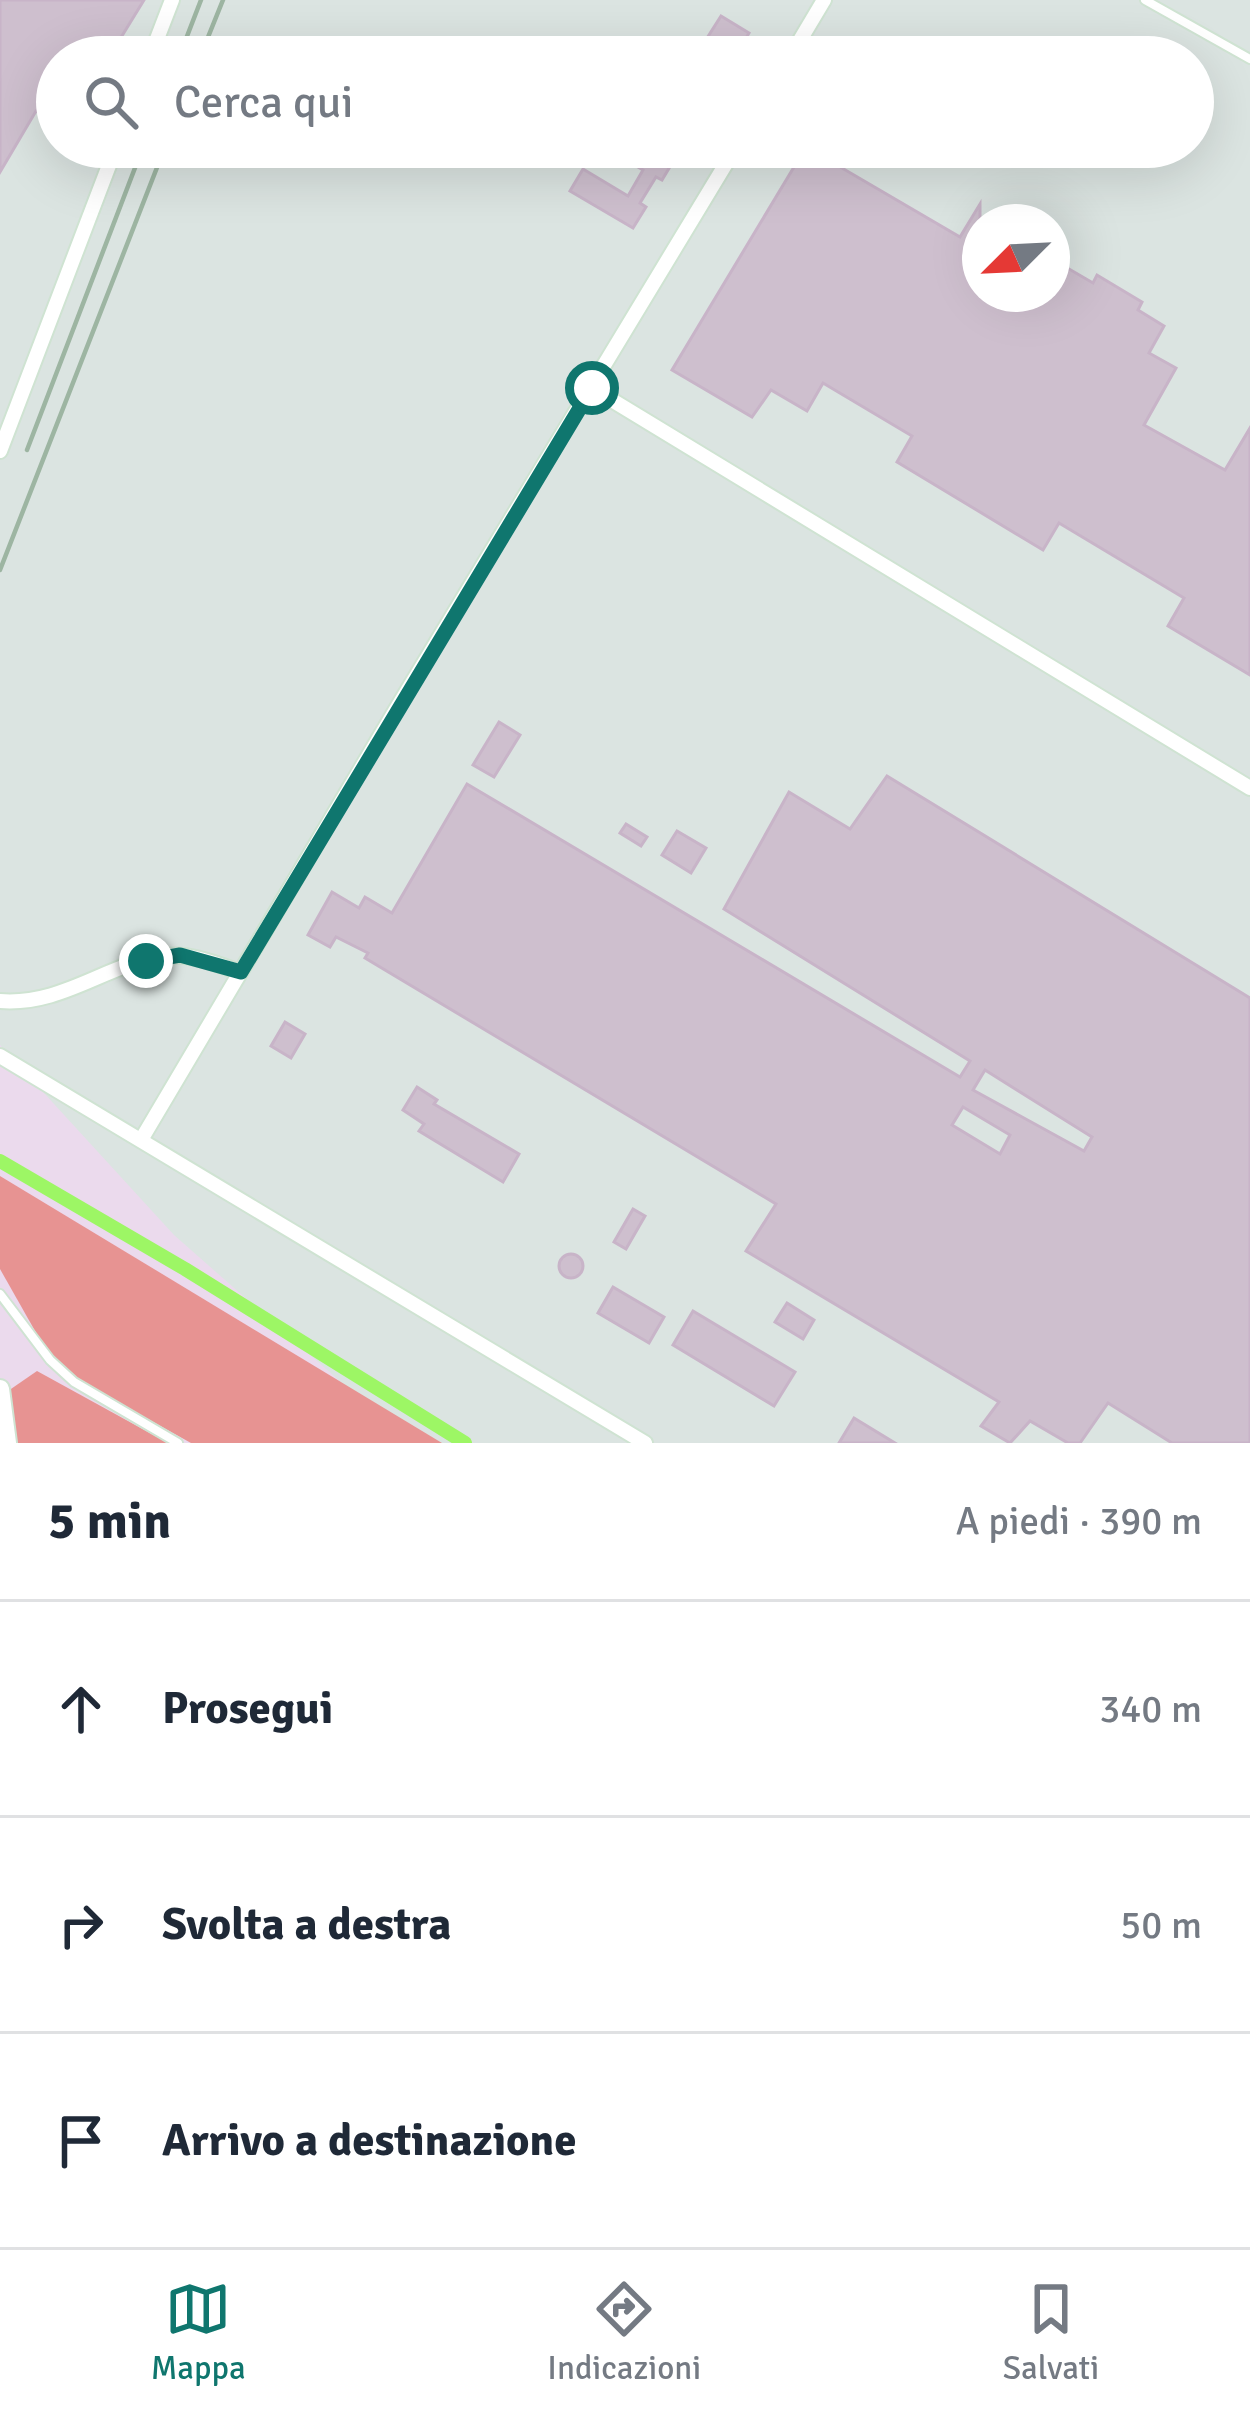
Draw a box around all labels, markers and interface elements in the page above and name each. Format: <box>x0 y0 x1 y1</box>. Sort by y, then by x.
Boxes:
search box <box>36 36 1214 168</box>
icon: search <box>78 69 144 135</box>
text: Cerca qui <box>174 75 353 130</box>
north arrow <box>962 204 1070 312</box>
route start <box>565 361 619 415</box>
route end <box>119 934 173 988</box>
text: 5 min <box>48 1490 171 1553</box>
text: A piedi · 390 m <box>956 1497 1202 1545</box>
icon: ahead <box>48 1676 114 1742</box>
text: Prosegui <box>162 1681 333 1736</box>
text: 340 m <box>1099 1685 1202 1733</box>
icon: right <box>48 1892 114 1958</box>
text: Svolta a destra <box>162 1897 451 1952</box>
text: 50 m <box>1120 1901 1202 1949</box>
icon: arrive <box>48 2108 114 2174</box>
text: Arrivo a destinazione <box>162 2113 577 2168</box>
tab: Mappa <box>151 2276 246 2389</box>
tab: Indicazioni <box>547 2276 701 2389</box>
tab: Salvati <box>1003 2276 1099 2389</box>

